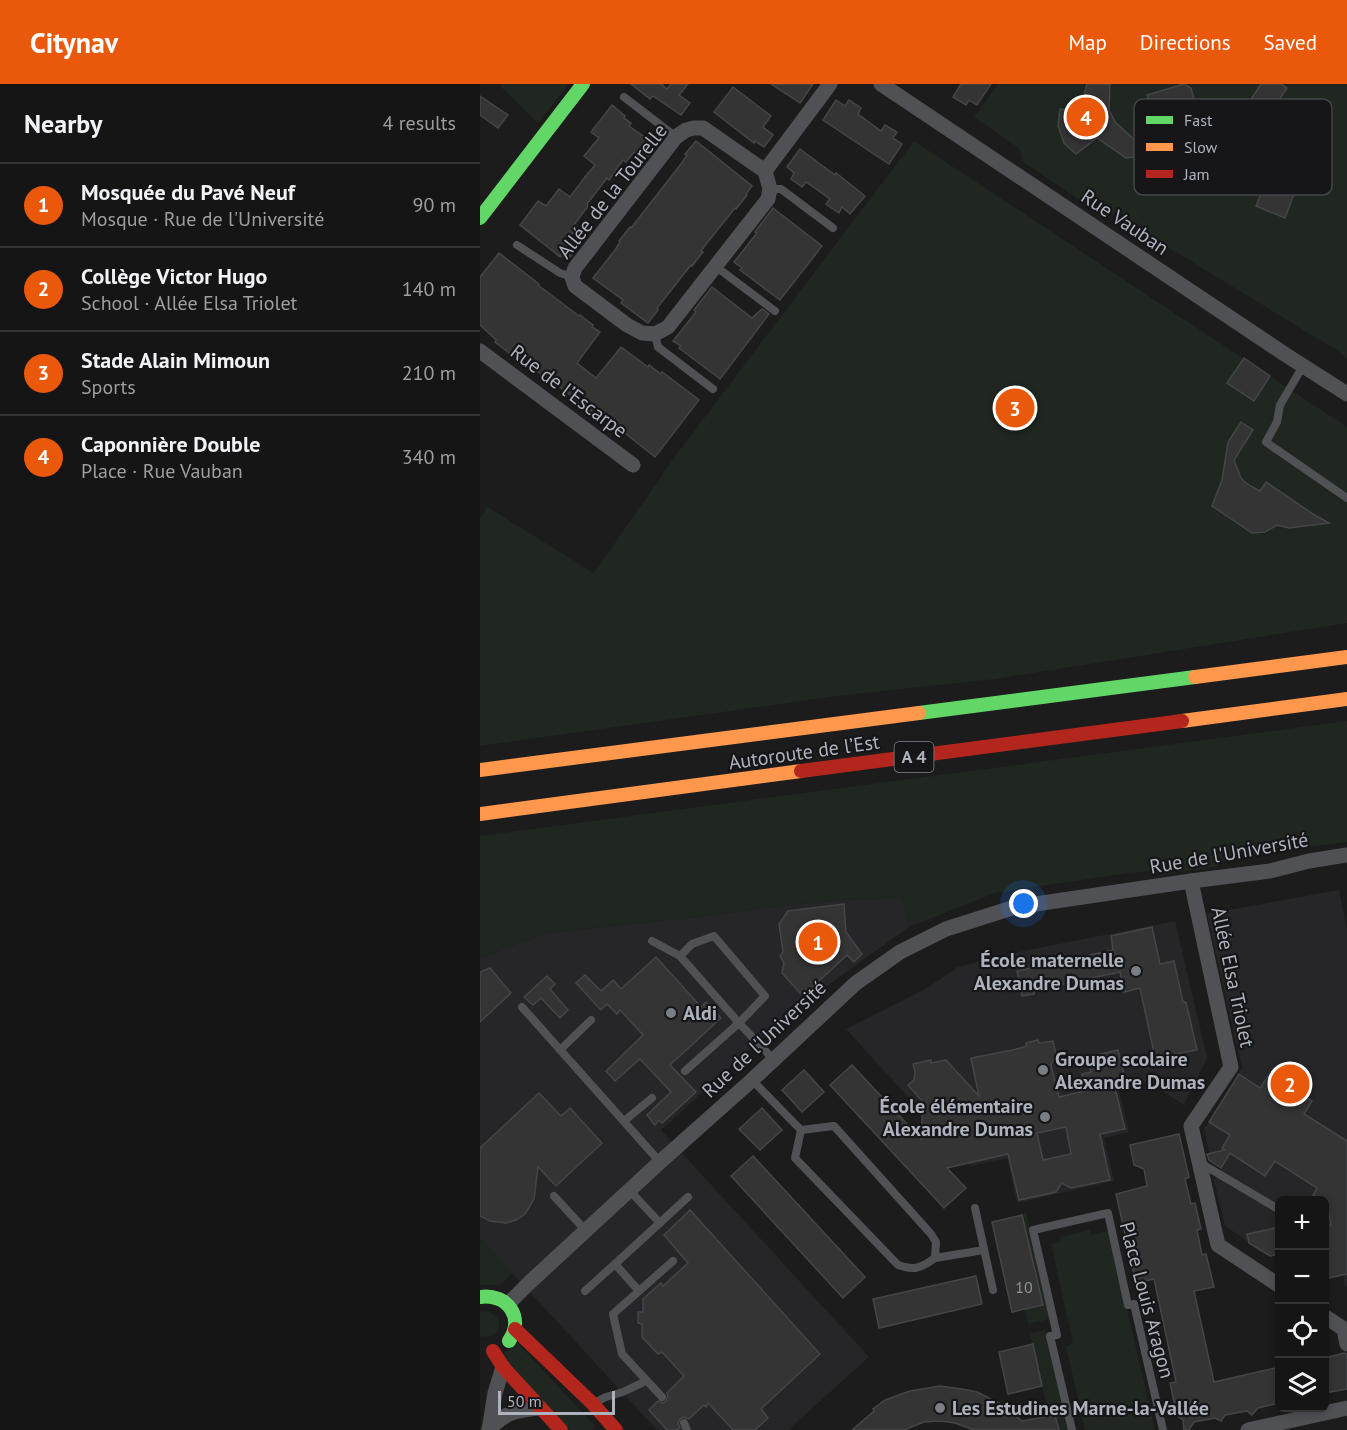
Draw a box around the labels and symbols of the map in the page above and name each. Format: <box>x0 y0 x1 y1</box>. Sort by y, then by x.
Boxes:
pin: 4 <box>1066 94 1106 140</box>
legend <box>1134 99 1332 195</box>
text: Fast <box>1184 110 1213 130</box>
street label: Allée de la Tourelle <box>551 118 673 264</box>
text: Slow <box>1184 137 1218 157</box>
text: Jam <box>1183 164 1210 184</box>
street label: Rue Vauban <box>1076 183 1174 261</box>
street label: Rue de l’Escarpe <box>505 339 633 443</box>
pin: 3 <box>996 386 1034 430</box>
street label: Autoroute de l’Est <box>727 729 881 775</box>
road number: A 4 <box>894 742 934 772</box>
street label: Rue de l'Université <box>1148 826 1310 880</box>
your location <box>1009 889 1038 918</box>
street label: Allée Elsa Triolet <box>1205 904 1261 1050</box>
pin: 1 <box>798 920 838 964</box>
place label: École maternelle Alexandre Dumas <box>974 947 1124 996</box>
marker: École maternelle Alexandre Dumas <box>1129 964 1143 978</box>
street label: Rue de l'Université <box>696 975 832 1103</box>
place label: Aldi <box>683 1000 717 1026</box>
marker: Aldi <box>664 1006 678 1020</box>
place label: Groupe scolaire Alexandre Dumas <box>1055 1046 1205 1095</box>
pin: 2 <box>1270 1062 1310 1106</box>
marker: Groupe scolaire Alexandre Dumas <box>1036 1063 1050 1077</box>
place label: École élémentaire Alexandre Dumas <box>880 1093 1033 1142</box>
marker: École élémentaire Alexandre Dumas <box>1038 1110 1052 1124</box>
street label: Place Louis Aragon <box>1114 1219 1180 1381</box>
house number: 10 <box>1015 1277 1033 1297</box>
scale bar <box>498 1388 615 1416</box>
place label: Les Estudines Marne-la-Vallée <box>952 1395 1209 1421</box>
marker: Les Estudines Marne-la-Vallée <box>933 1401 947 1415</box>

